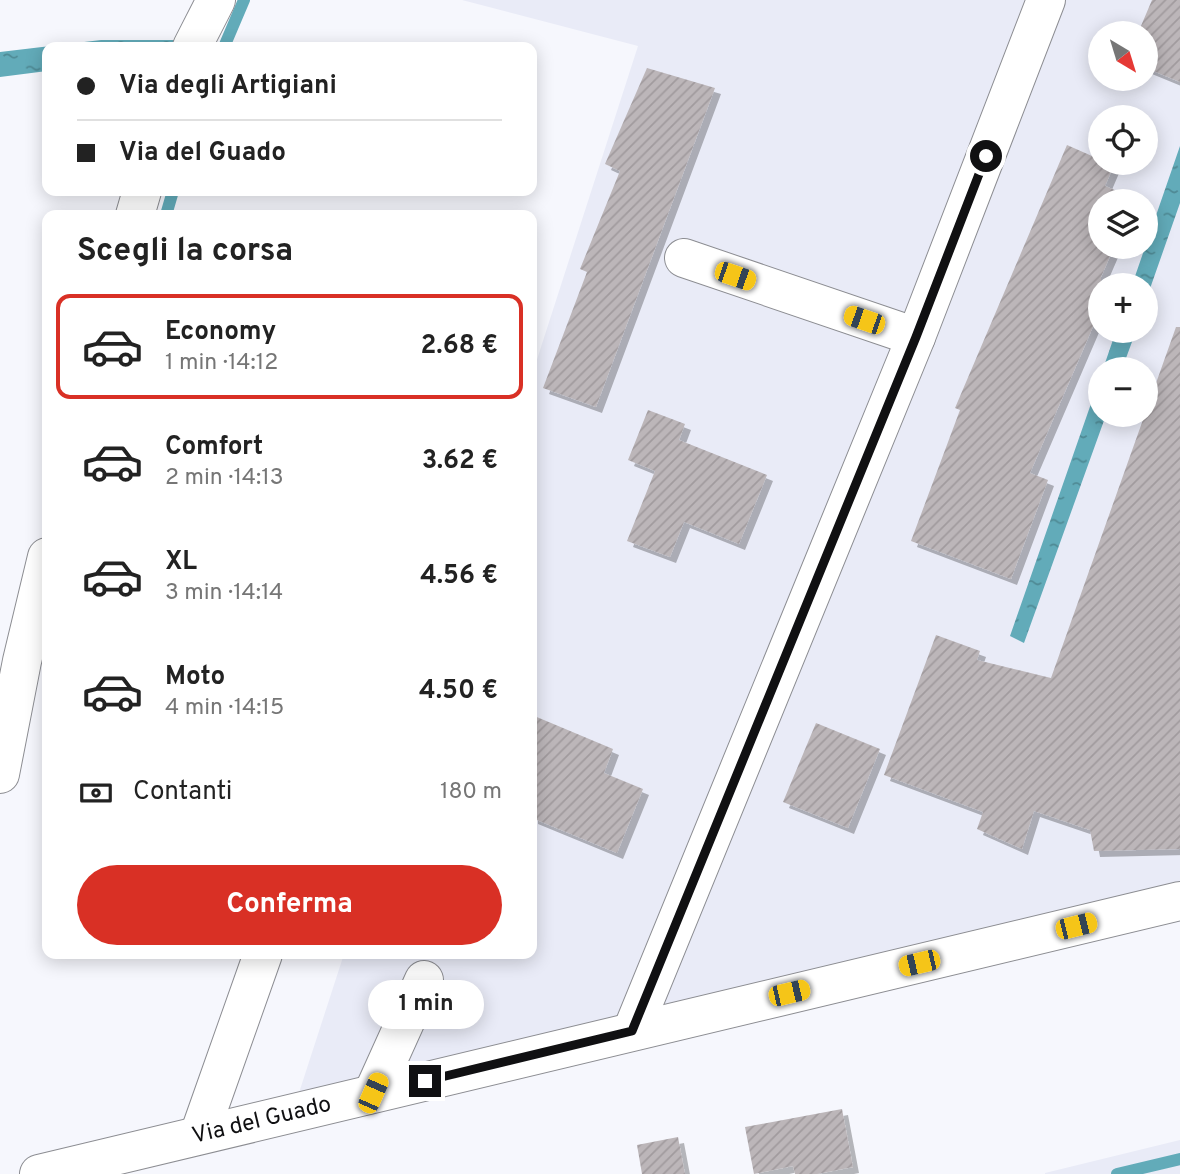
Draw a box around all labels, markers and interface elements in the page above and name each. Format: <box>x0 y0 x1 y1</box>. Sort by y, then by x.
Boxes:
north arrow <box>1088 21 1158 91</box>
map controls <box>1088 21 1158 427</box>
text: Via degli Artigiani <box>119 70 337 103</box>
button: locate <box>1088 105 1158 175</box>
text: Via del Guado <box>119 137 286 170</box>
route start <box>970 140 1002 172</box>
button: layers <box>1088 189 1158 259</box>
text: Scegli la corsa <box>77 232 293 272</box>
car <box>712 259 759 293</box>
button: + <box>1088 273 1158 343</box>
car <box>841 303 888 337</box>
icon: car <box>81 315 144 378</box>
text: Economy <box>165 316 276 349</box>
text: 2.68 € <box>420 330 498 363</box>
text: 1 min · 14:12 <box>165 349 278 378</box>
button: − <box>1088 357 1158 427</box>
icon: car <box>81 430 144 493</box>
text: Comfort <box>165 431 263 464</box>
text: 3.62 € <box>422 445 498 478</box>
text: 2 min · 14:13 <box>165 464 284 493</box>
icon: car <box>81 545 144 608</box>
text: XL <box>165 546 197 579</box>
text: 4.56 € <box>420 560 498 593</box>
text: 3 min · 14:14 <box>165 579 283 608</box>
icon: car <box>81 660 144 723</box>
text: Moto <box>165 661 225 694</box>
text: 4.50 € <box>419 675 498 708</box>
text: 4 min · 14:15 <box>165 694 284 723</box>
icon: cash <box>77 774 115 812</box>
text: Contanti <box>133 776 232 809</box>
text: 180 m <box>440 778 502 807</box>
button: Conferma <box>77 865 502 945</box>
car <box>1054 911 1099 941</box>
car <box>897 948 942 978</box>
car <box>767 978 812 1008</box>
callout: 1 min <box>367 979 483 1028</box>
text: 1 min <box>398 990 454 1019</box>
route end <box>409 1065 441 1097</box>
car <box>355 1070 392 1116</box>
street label: Via del Guado <box>189 1090 334 1151</box>

